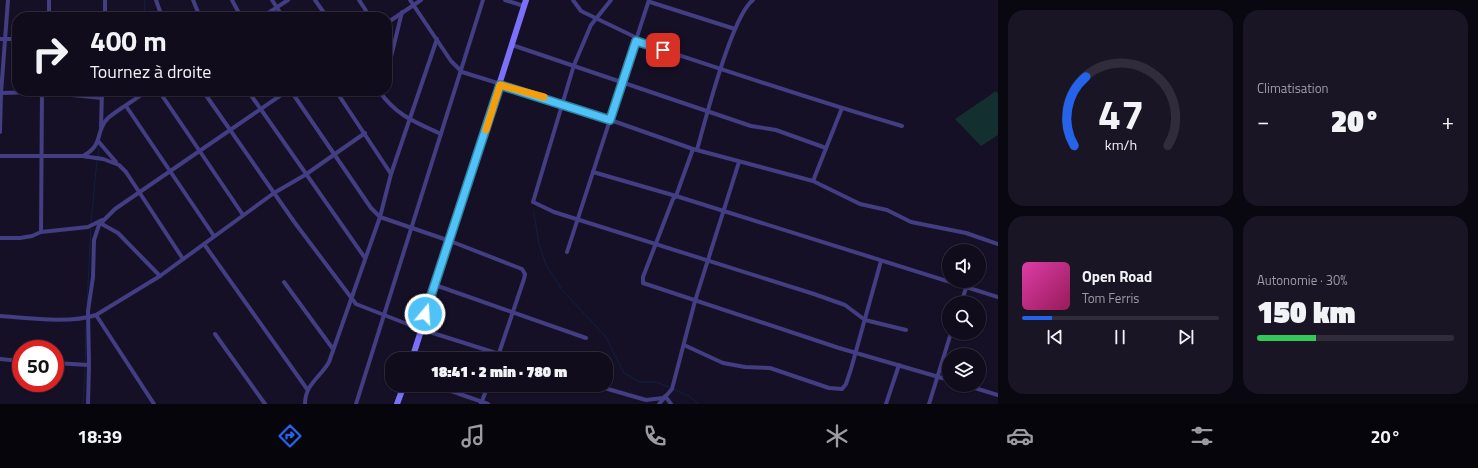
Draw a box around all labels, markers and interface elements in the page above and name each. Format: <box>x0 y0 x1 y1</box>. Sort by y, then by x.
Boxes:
text: 400 m <box>90 19 167 62</box>
icon: right <box>24 28 76 80</box>
pin <box>646 33 680 67</box>
icon: arrive <box>652 39 674 61</box>
text: Tournez à droite <box>90 58 211 85</box>
text: Climatisation <box>1257 78 1329 98</box>
text: 47 <box>1097 82 1144 145</box>
text: 20° <box>1331 98 1380 144</box>
text: − <box>1257 104 1269 138</box>
text: + <box>1442 104 1454 138</box>
text: km/h <box>1104 134 1137 156</box>
map controls <box>942 244 986 392</box>
button: sound <box>942 244 986 288</box>
text: Open Road <box>1082 265 1152 288</box>
text: Autonomie · 30% <box>1257 270 1348 290</box>
text: Tom Ferris <box>1082 288 1139 308</box>
text: 150 km <box>1257 289 1355 335</box>
position arrow <box>404 293 446 335</box>
button: search <box>942 296 986 340</box>
icon: previous <box>1044 326 1066 348</box>
icon: pause <box>1109 326 1131 348</box>
icon: next <box>1175 326 1197 348</box>
speed limit sign: 50 <box>12 340 64 392</box>
button: layers <box>942 348 986 392</box>
text: 18:41 · 2 min · 780 m <box>431 360 567 383</box>
icon: directions <box>276 422 304 450</box>
icon: music <box>459 422 487 450</box>
icon: phone <box>641 422 669 450</box>
icon: climate <box>823 422 851 450</box>
icon: car <box>1006 422 1034 450</box>
icon: filters <box>1188 422 1216 450</box>
text: 18:39 <box>77 423 122 450</box>
text: 20° <box>1371 423 1401 450</box>

